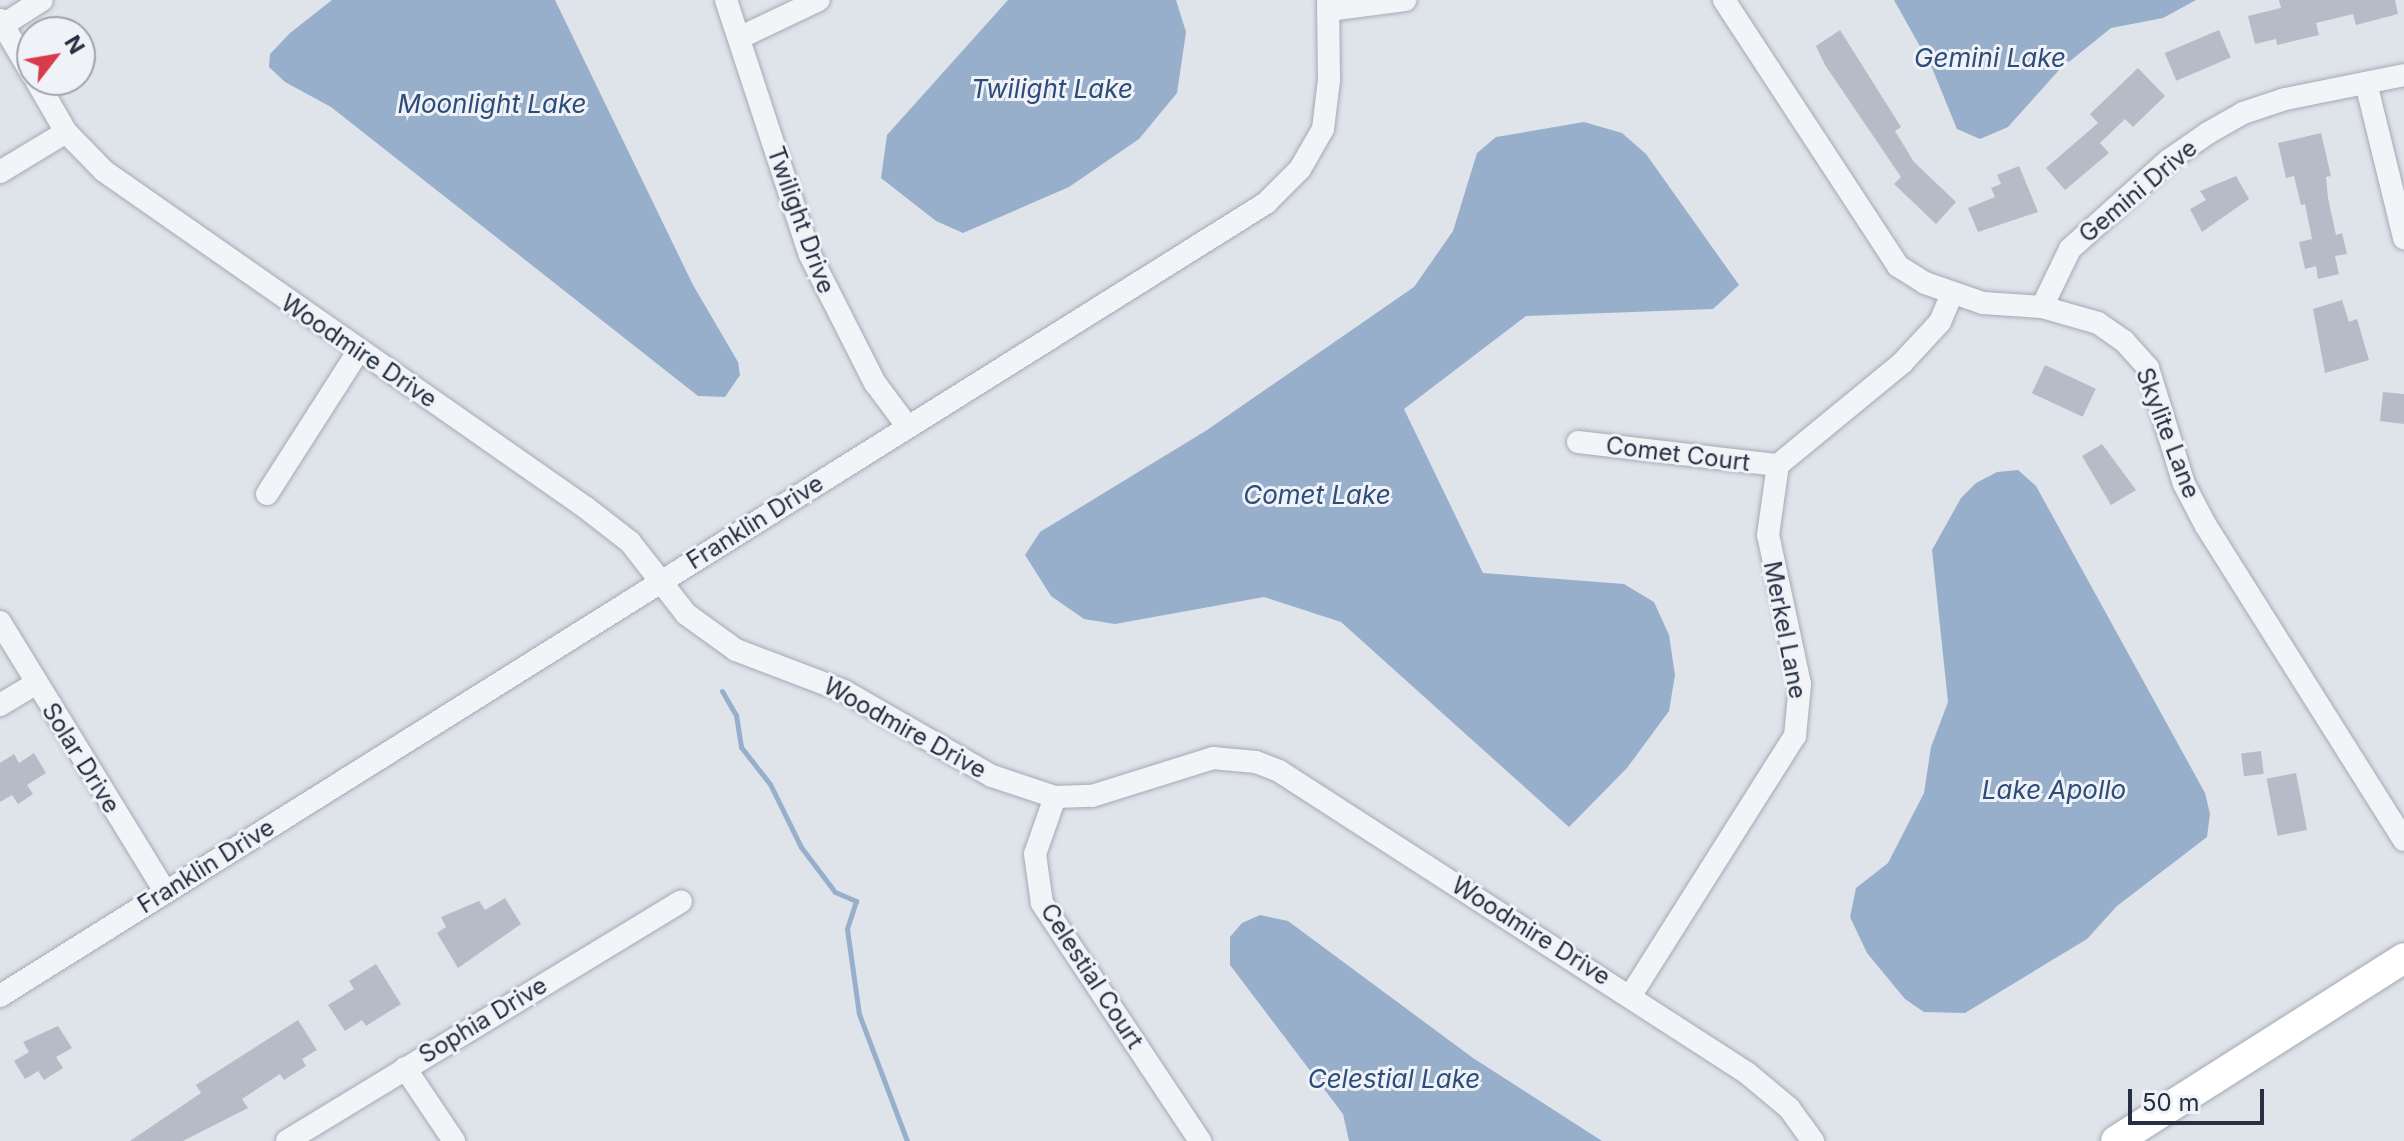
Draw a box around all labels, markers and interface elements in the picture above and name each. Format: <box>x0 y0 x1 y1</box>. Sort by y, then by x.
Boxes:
north arrow <box>16 16 96 96</box>
text: N <box>59 31 90 59</box>
water label: Gemini Lake <box>1914 42 2066 74</box>
water label: Twilight Lake <box>971 73 1133 105</box>
water label: Moonlight Lake <box>397 88 587 120</box>
street label: Gemini Drive <box>2073 133 2203 249</box>
street label: Twilight Drive <box>761 143 841 297</box>
street label: Woodmire Drive <box>276 288 442 414</box>
street label: Skylite Lane <box>2130 364 2206 502</box>
street label: Comet Court <box>1604 431 1752 477</box>
street label: Franklin Drive <box>681 469 829 575</box>
water label: Comet Lake <box>1243 479 1391 511</box>
street label: Merkel Lane <box>1758 559 1812 701</box>
street label: Woodmire Drive <box>819 671 991 785</box>
street label: Solar Drive <box>36 698 126 818</box>
water label: Lake Apollo <box>1982 774 2126 806</box>
street label: Franklin Drive <box>132 813 280 919</box>
street label: Woodmire Drive <box>1446 871 1616 991</box>
street label: Celestial Court <box>1034 898 1150 1054</box>
street label: Sophia Drive <box>414 971 552 1069</box>
water label: Celestial Lake <box>1308 1063 1480 1095</box>
scale bar <box>2132 1073 2268 1123</box>
text: 50 m <box>2142 1088 2200 1117</box>

